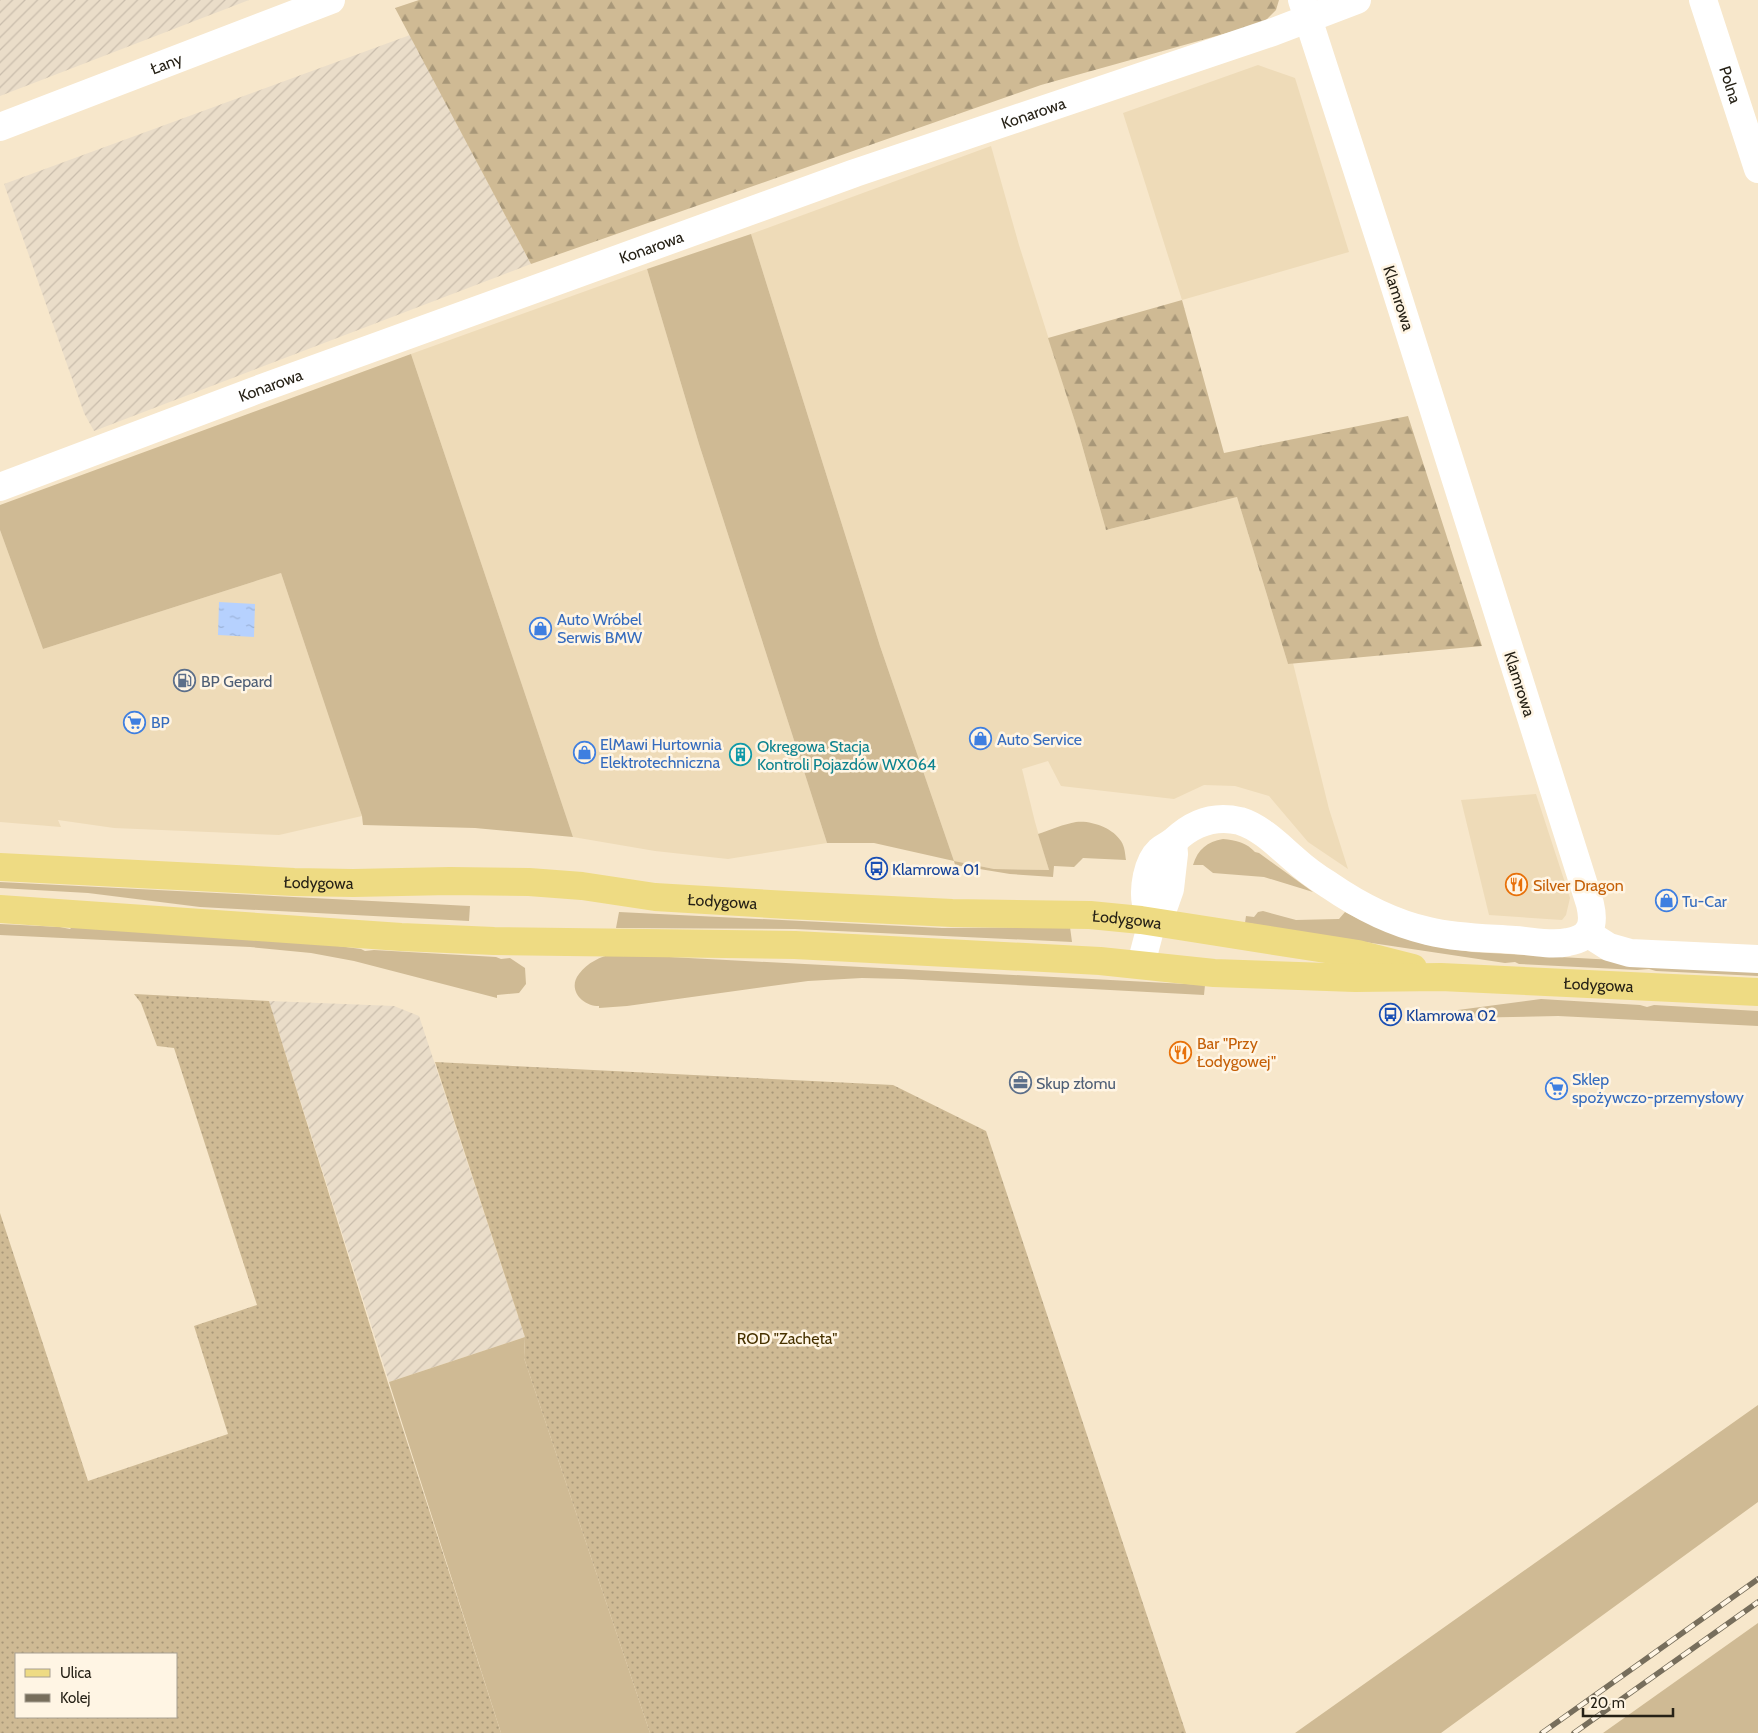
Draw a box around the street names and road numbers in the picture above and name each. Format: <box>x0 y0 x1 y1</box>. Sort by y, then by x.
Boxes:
street label: Łany <box>148 49 185 78</box>
street label: Polna <box>1715 64 1745 106</box>
street label: Konarowa <box>999 94 1068 133</box>
street label: Konarowa <box>617 227 686 268</box>
street label: Klamrowa <box>1379 263 1418 333</box>
street label: Konarowa <box>236 365 306 406</box>
street label: Klamrowa <box>1500 649 1539 719</box>
street label: Łodygowa <box>283 872 354 893</box>
street label: Łodygowa <box>687 890 758 913</box>
street label: Łodygowa <box>1091 906 1163 933</box>
street label: Łodygowa <box>1563 974 1634 996</box>

